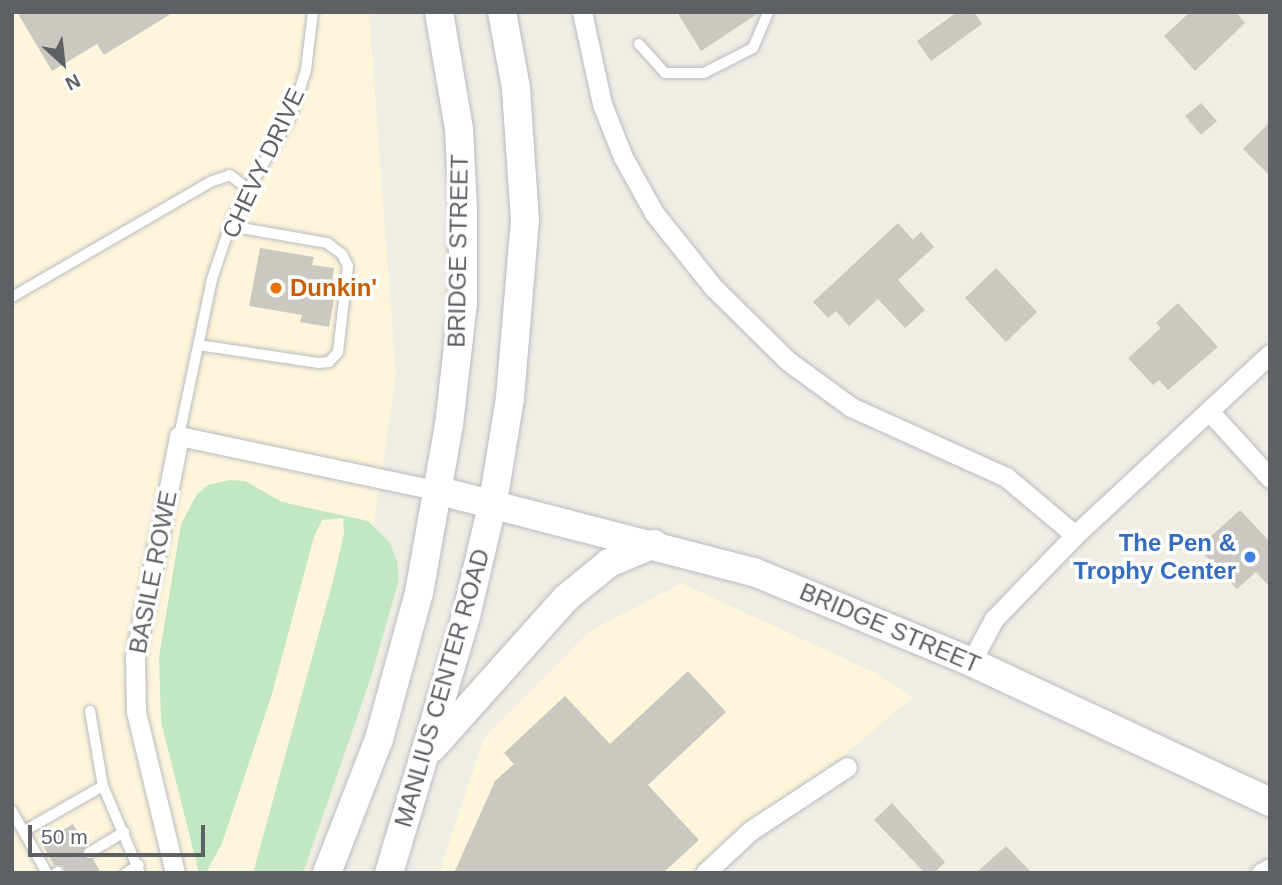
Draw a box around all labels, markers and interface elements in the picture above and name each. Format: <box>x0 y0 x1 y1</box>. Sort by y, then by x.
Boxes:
north arrow <box>28 28 98 98</box>
text: N <box>62 70 84 95</box>
street label: CHEVY DRIVE <box>216 83 310 243</box>
street label: BRIDGE STREET <box>442 154 474 348</box>
place label: Dunkin' <box>290 274 377 302</box>
marker: Dunkin' <box>268 280 284 296</box>
street label: BASILE ROWE <box>123 488 183 656</box>
place label: The Pen & Trophy Center <box>1073 529 1236 585</box>
street label: MANLIUS CENTER ROAD <box>388 546 496 830</box>
marker: The Pen & Trophy Center <box>1242 549 1258 565</box>
street label: BRIDGE STREET <box>795 577 985 679</box>
scale bar <box>32 812 208 856</box>
text: 50 m <box>41 825 88 848</box>

